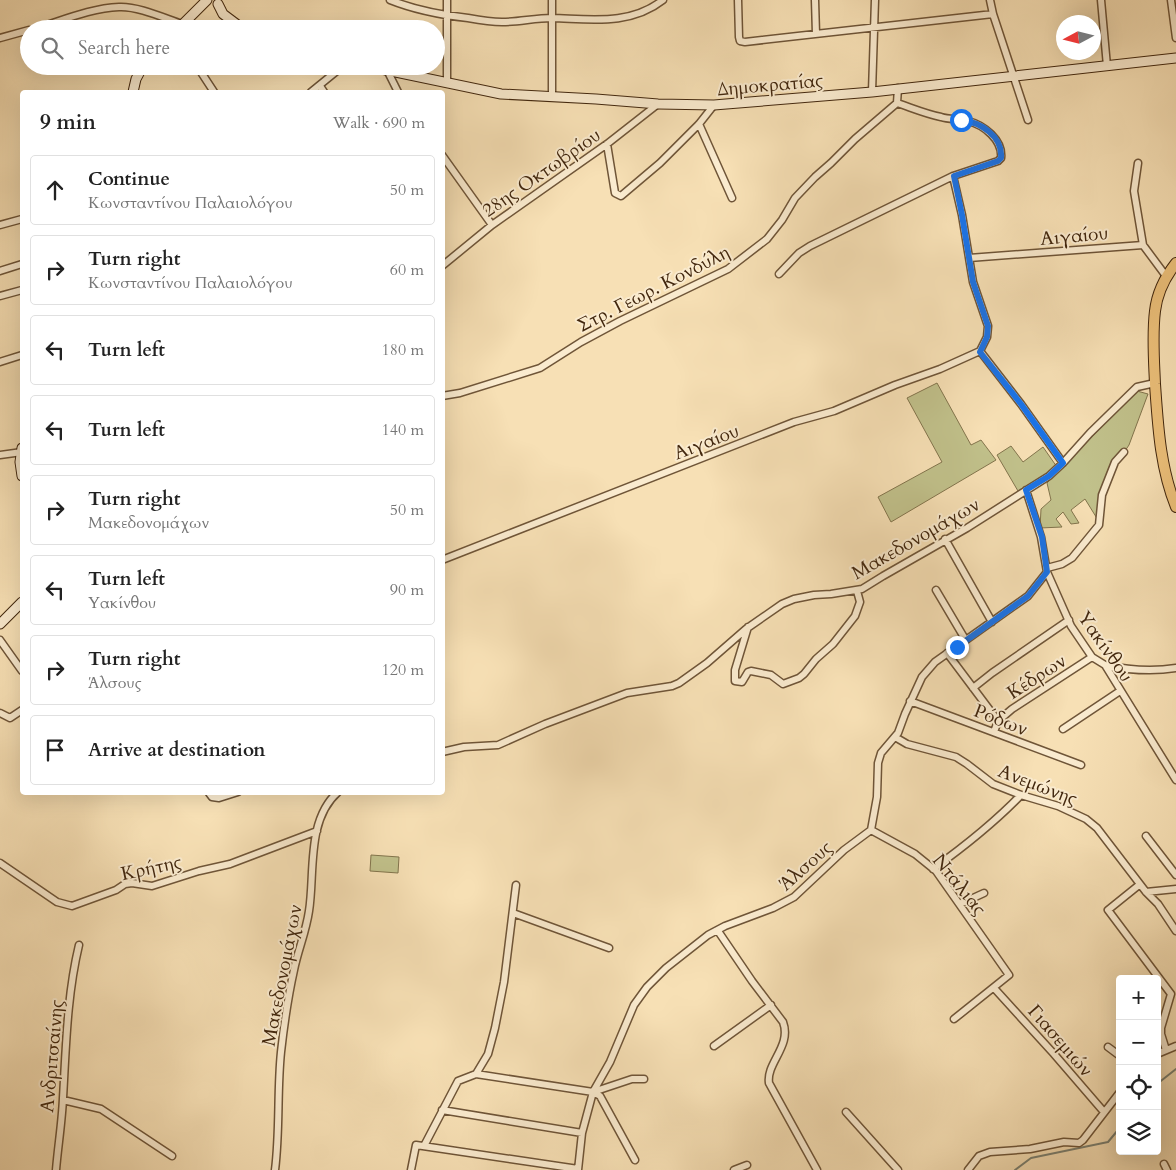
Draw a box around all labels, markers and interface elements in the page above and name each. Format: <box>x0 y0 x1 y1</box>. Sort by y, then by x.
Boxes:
north arrow <box>1056 15 1101 60</box>
search box <box>20 20 445 75</box>
icon: search <box>38 34 66 62</box>
text: Search here <box>78 35 170 61</box>
street label: Δημοκρατίας <box>716 67 824 103</box>
text: 9 min <box>40 108 96 137</box>
route start <box>950 109 973 132</box>
text: Walk · 690 m <box>333 112 425 134</box>
street label: 28ης Οκτωβρίου <box>477 122 606 223</box>
text: Continue <box>88 166 170 192</box>
icon: ahead <box>41 176 69 204</box>
text: 50 m <box>390 179 424 201</box>
text: Κωνσταντίνου Παλαιολόγου <box>88 192 293 214</box>
street label: Αιγαίου <box>1039 220 1109 252</box>
street label: Στρ. Γεωρ. Κονδύλη <box>573 239 734 339</box>
text: Turn right <box>88 246 180 272</box>
icon: right <box>41 256 69 284</box>
text: 60 m <box>390 259 424 281</box>
text: Κωνσταντίνου Παλαιολόγου <box>88 272 293 294</box>
icon: left <box>41 336 69 364</box>
text: Turn left <box>88 337 165 363</box>
text: 180 m <box>382 339 424 361</box>
icon: left <box>41 416 69 444</box>
text: Turn left <box>88 417 165 443</box>
street label: Αιγαίου <box>670 418 743 466</box>
text: 140 m <box>382 419 424 441</box>
text: Turn right <box>88 486 180 512</box>
street label: Μακεδονομάχων <box>847 492 984 586</box>
icon: right <box>41 496 69 524</box>
text: 50 m <box>390 499 424 521</box>
text: Μακεδονομάχων <box>88 512 209 534</box>
text: Turn left <box>88 566 165 592</box>
icon: left <box>41 576 69 604</box>
text: 90 m <box>390 579 424 601</box>
text: Υακίνθου <box>88 592 156 614</box>
street label: Υακίνθου <box>1071 606 1139 687</box>
route end <box>946 636 969 659</box>
text: Turn right <box>88 646 180 672</box>
street label: Κέδρων <box>1002 648 1071 706</box>
icon: right <box>41 656 69 684</box>
text: 120 m <box>382 659 424 681</box>
text: Άλσους <box>88 672 142 694</box>
street label: Ρόδων <box>970 698 1031 742</box>
icon: arrive <box>41 736 69 764</box>
text: Arrive at destination <box>88 737 265 763</box>
street label: Ανεμώνης <box>994 758 1081 812</box>
street label: Άλσους <box>773 835 838 897</box>
street label: Ντάλιας <box>926 848 992 921</box>
street label: Κρήτης <box>119 849 184 887</box>
street label: Μακεδονομάχων <box>255 902 308 1048</box>
map controls <box>1116 975 1161 1155</box>
button: + <box>1116 975 1161 1020</box>
street label: Ανδριτσαίνης <box>34 999 70 1114</box>
street label: Γιασεμιών <box>1022 999 1099 1082</box>
button: − <box>1116 1020 1161 1065</box>
button: locate <box>1116 1065 1161 1110</box>
button: layers <box>1116 1110 1161 1155</box>

